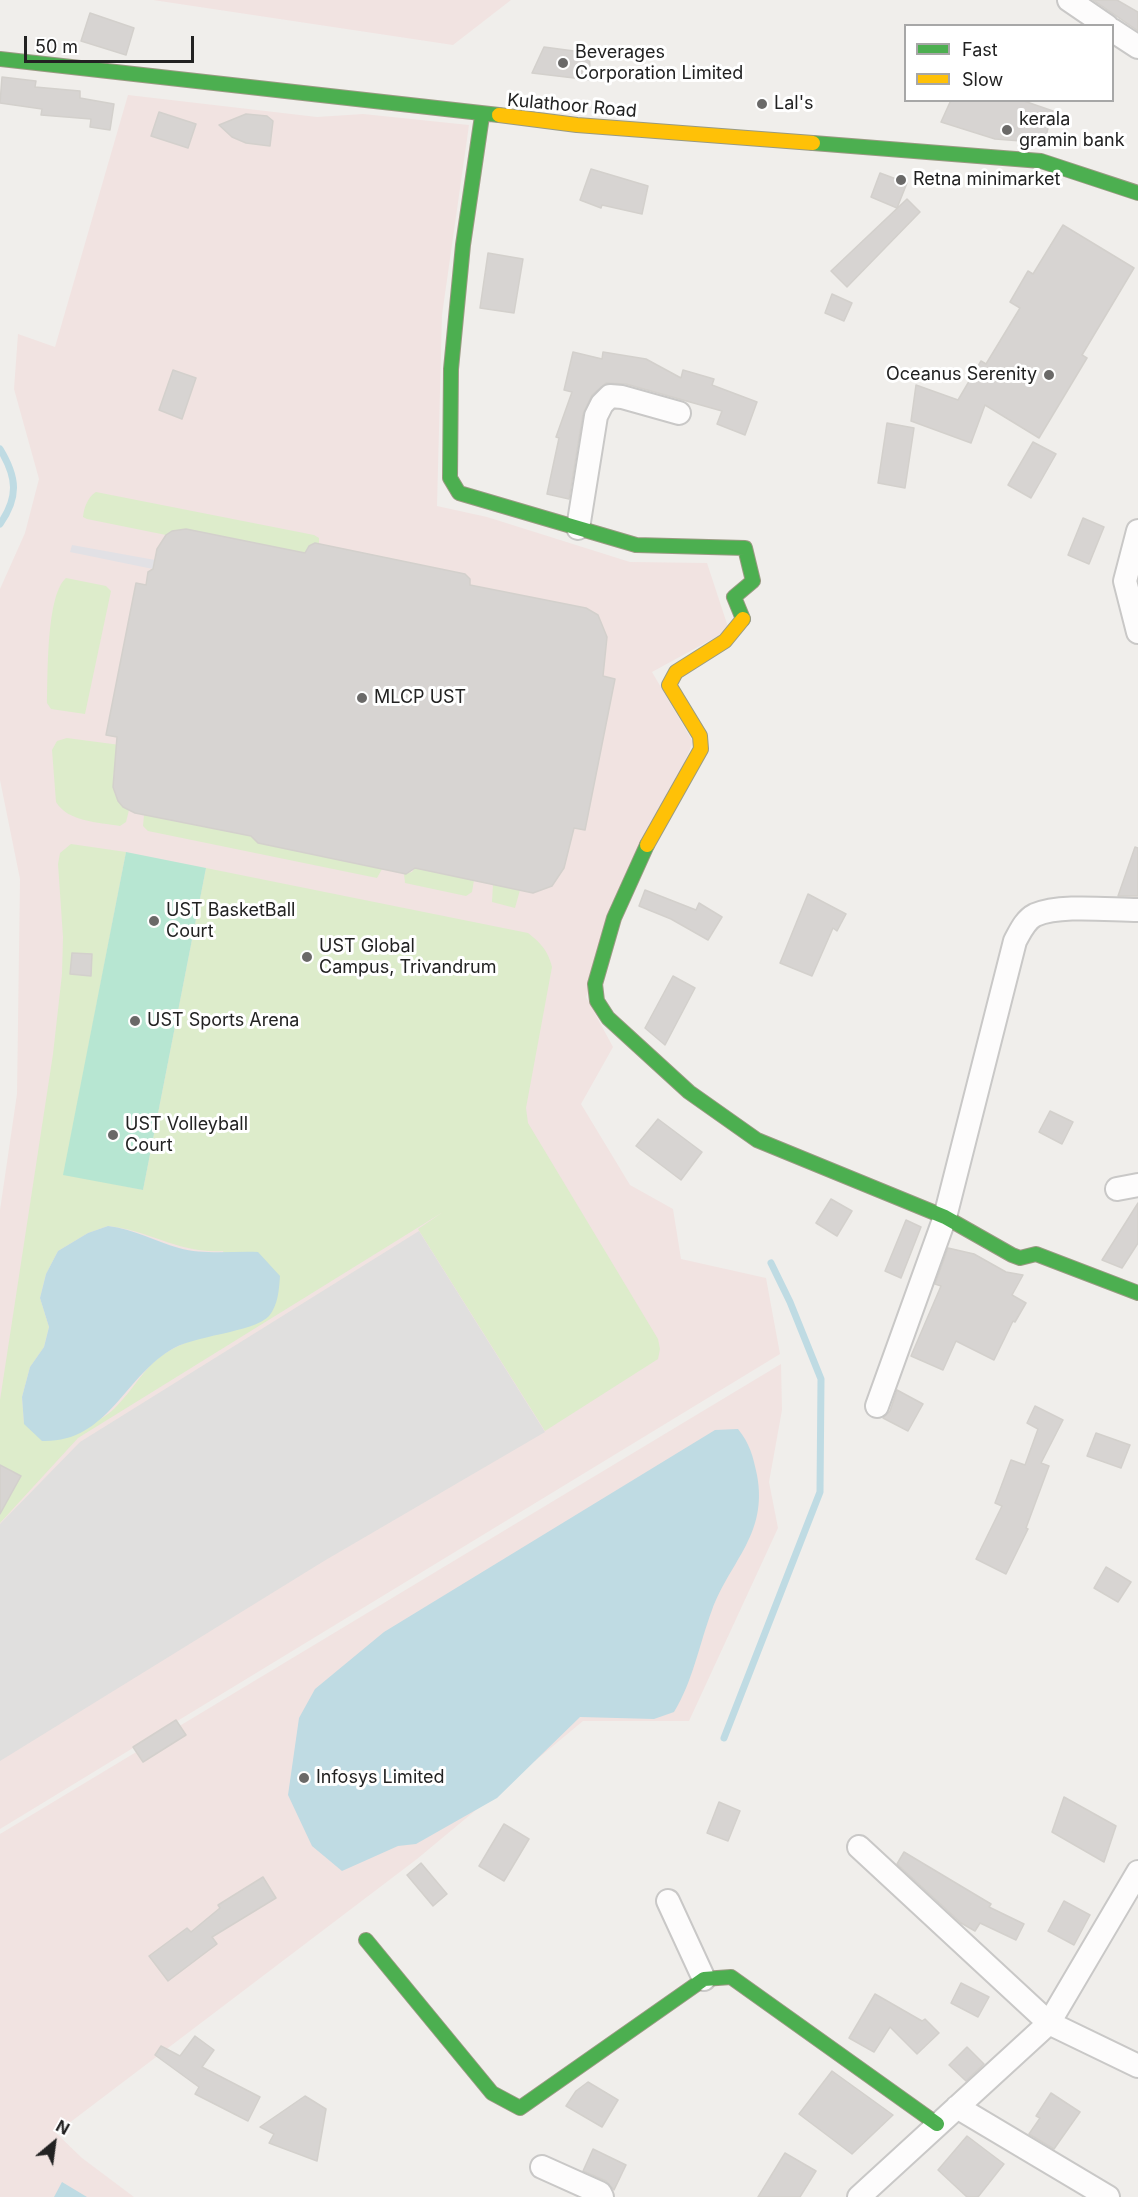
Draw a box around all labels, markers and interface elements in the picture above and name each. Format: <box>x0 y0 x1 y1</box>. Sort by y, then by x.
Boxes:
scale bar <box>27 24 196 62</box>
legend <box>904 24 1114 102</box>
text: 50 m <box>35 36 78 57</box>
text: Fast <box>962 39 998 60</box>
place label: Beverages Corporation Limited <box>575 42 743 84</box>
marker: Beverages Corporation Limited <box>556 56 570 70</box>
text: Slow <box>962 69 1003 90</box>
street label: Kulathoor Road <box>506 90 638 122</box>
place label: Lal's <box>774 93 814 115</box>
marker: Lal's <box>755 97 769 111</box>
place label: kerala gramin bank <box>1019 109 1125 152</box>
marker: kerala gramin bank <box>1000 123 1014 137</box>
place label: Retna minimarket <box>913 169 1060 191</box>
marker: Retna minimarket <box>894 173 908 187</box>
place label: Oceanus Serenity <box>886 364 1037 386</box>
marker: Oceanus Serenity <box>1042 368 1056 382</box>
place label: MLCP UST <box>374 687 466 709</box>
marker: MLCP UST <box>355 691 369 705</box>
place label: UST BasketBall Court <box>166 900 295 942</box>
marker: UST BasketBall Court <box>147 914 161 928</box>
place label: UST Global Campus, Trivandrum <box>319 936 496 978</box>
marker: UST Global Campus, Trivandrum <box>300 950 314 964</box>
place label: UST Sports Arena <box>147 1010 299 1032</box>
marker: UST Sports Arena <box>128 1014 142 1028</box>
place label: UST Volleyball Court <box>125 1114 248 1156</box>
marker: UST Volleyball Court <box>106 1128 120 1142</box>
place label: Infosys Limited <box>316 1767 444 1789</box>
marker: Infosys Limited <box>297 1771 311 1785</box>
north arrow <box>24 2113 84 2173</box>
text: N <box>53 2116 73 2139</box>

